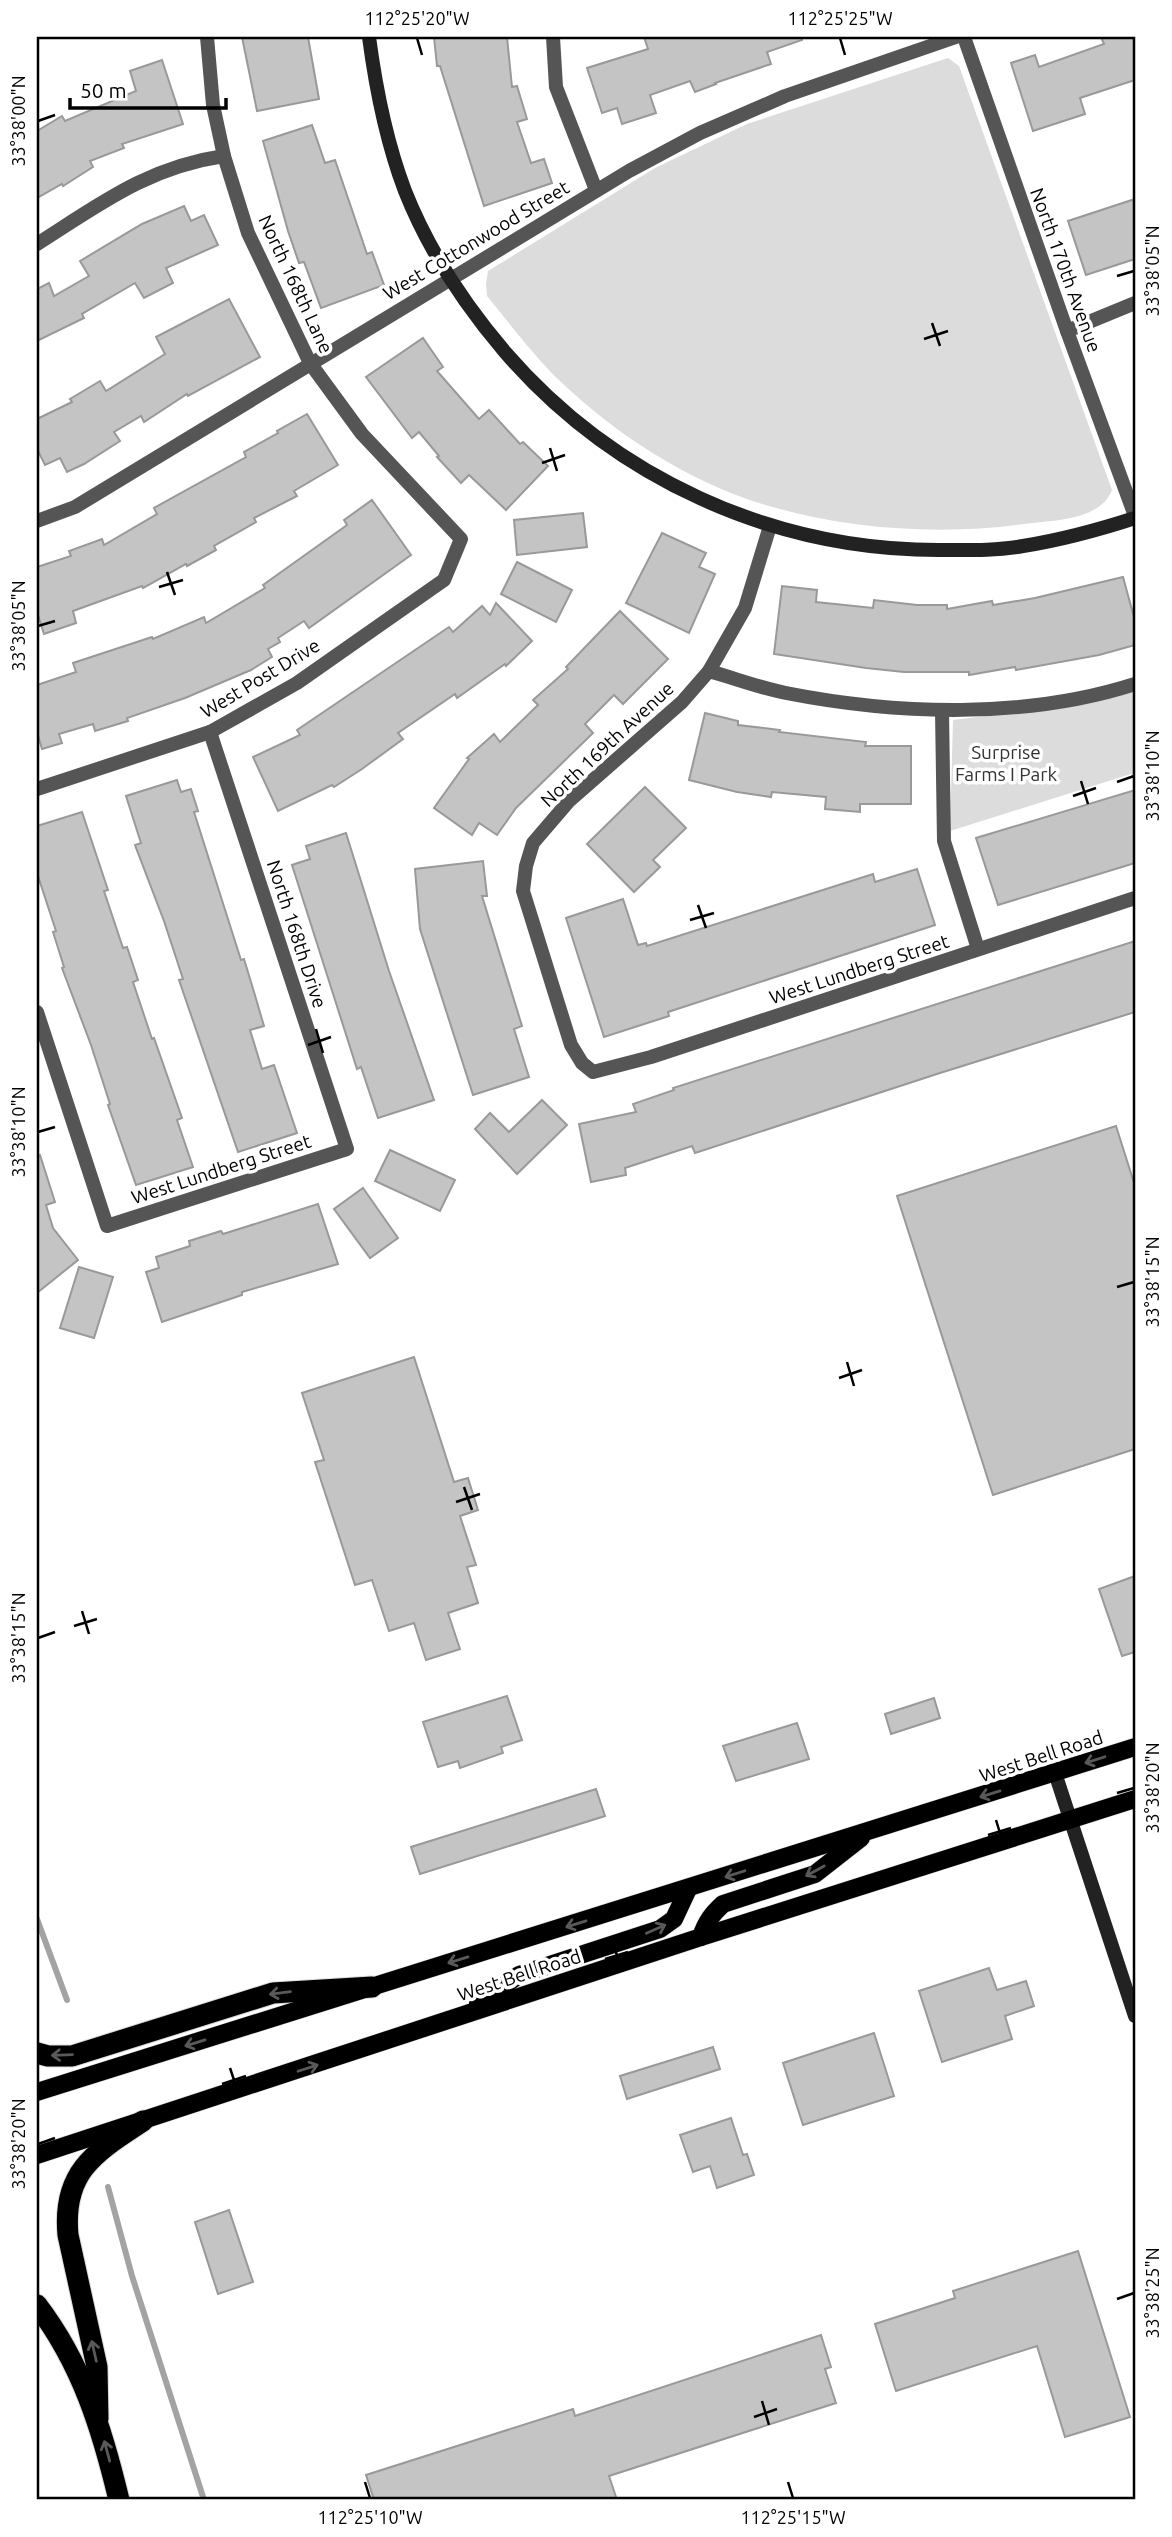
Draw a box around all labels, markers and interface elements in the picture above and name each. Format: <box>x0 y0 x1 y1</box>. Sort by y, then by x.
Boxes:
text: 112°25'20"W <box>364 8 470 28</box>
text: 112°25'25"W <box>787 8 893 28</box>
scale bar <box>70 66 226 110</box>
text: 33°38'00"N <box>8 75 28 167</box>
text: 50 m <box>80 78 127 102</box>
street label: West Cottonwood Street <box>379 175 573 304</box>
street label: North 170th Avenue <box>1026 185 1106 355</box>
street label: North 168th Lane <box>254 211 338 357</box>
text: 33°38'05"N <box>1142 225 1162 317</box>
text: 33°38'05"N <box>8 580 28 672</box>
street label: West Post Drive <box>196 634 324 722</box>
street label: North 169th Avenue <box>536 677 678 811</box>
text: 33°38'10"N <box>1142 730 1162 822</box>
park label: Surprise Farms I Park <box>955 741 1058 785</box>
street label: North 168th Drive <box>263 857 331 1011</box>
street label: West Lundberg Street <box>766 929 952 1008</box>
text: 33°38'10"N <box>8 1086 28 1178</box>
street label: West Lundberg Street <box>128 1129 314 1208</box>
text: 33°38'15"N <box>1142 1236 1162 1328</box>
text: 33°38'15"N <box>8 1592 28 1684</box>
street label: West Bell Road <box>976 1726 1106 1786</box>
text: 33°38'20"N <box>1142 1742 1162 1834</box>
one-way arrow <box>1084 1754 1106 1767</box>
one-way arrow <box>979 1788 1001 1801</box>
one-way arrow <box>806 1864 826 1878</box>
one-way arrow <box>724 1869 746 1882</box>
one-way arrow <box>565 1918 587 1931</box>
one-way arrow <box>645 1922 666 1935</box>
street label: West Bell Road <box>454 1945 584 2005</box>
one-way arrow <box>447 1954 469 1967</box>
one-way arrow <box>269 1987 292 2000</box>
one-way arrow <box>185 2037 207 2050</box>
one-way arrow <box>50 2049 73 2062</box>
one-way arrow <box>296 2060 318 2073</box>
text: 33°38'20"N <box>8 2098 28 2190</box>
text: 33°38'25"N <box>1142 2247 1162 2339</box>
one-way arrow <box>87 2340 100 2363</box>
one-way arrow <box>100 2441 113 2463</box>
text: 112°25'10"W <box>317 2507 423 2527</box>
text: 112°25'15"W <box>740 2507 846 2527</box>

